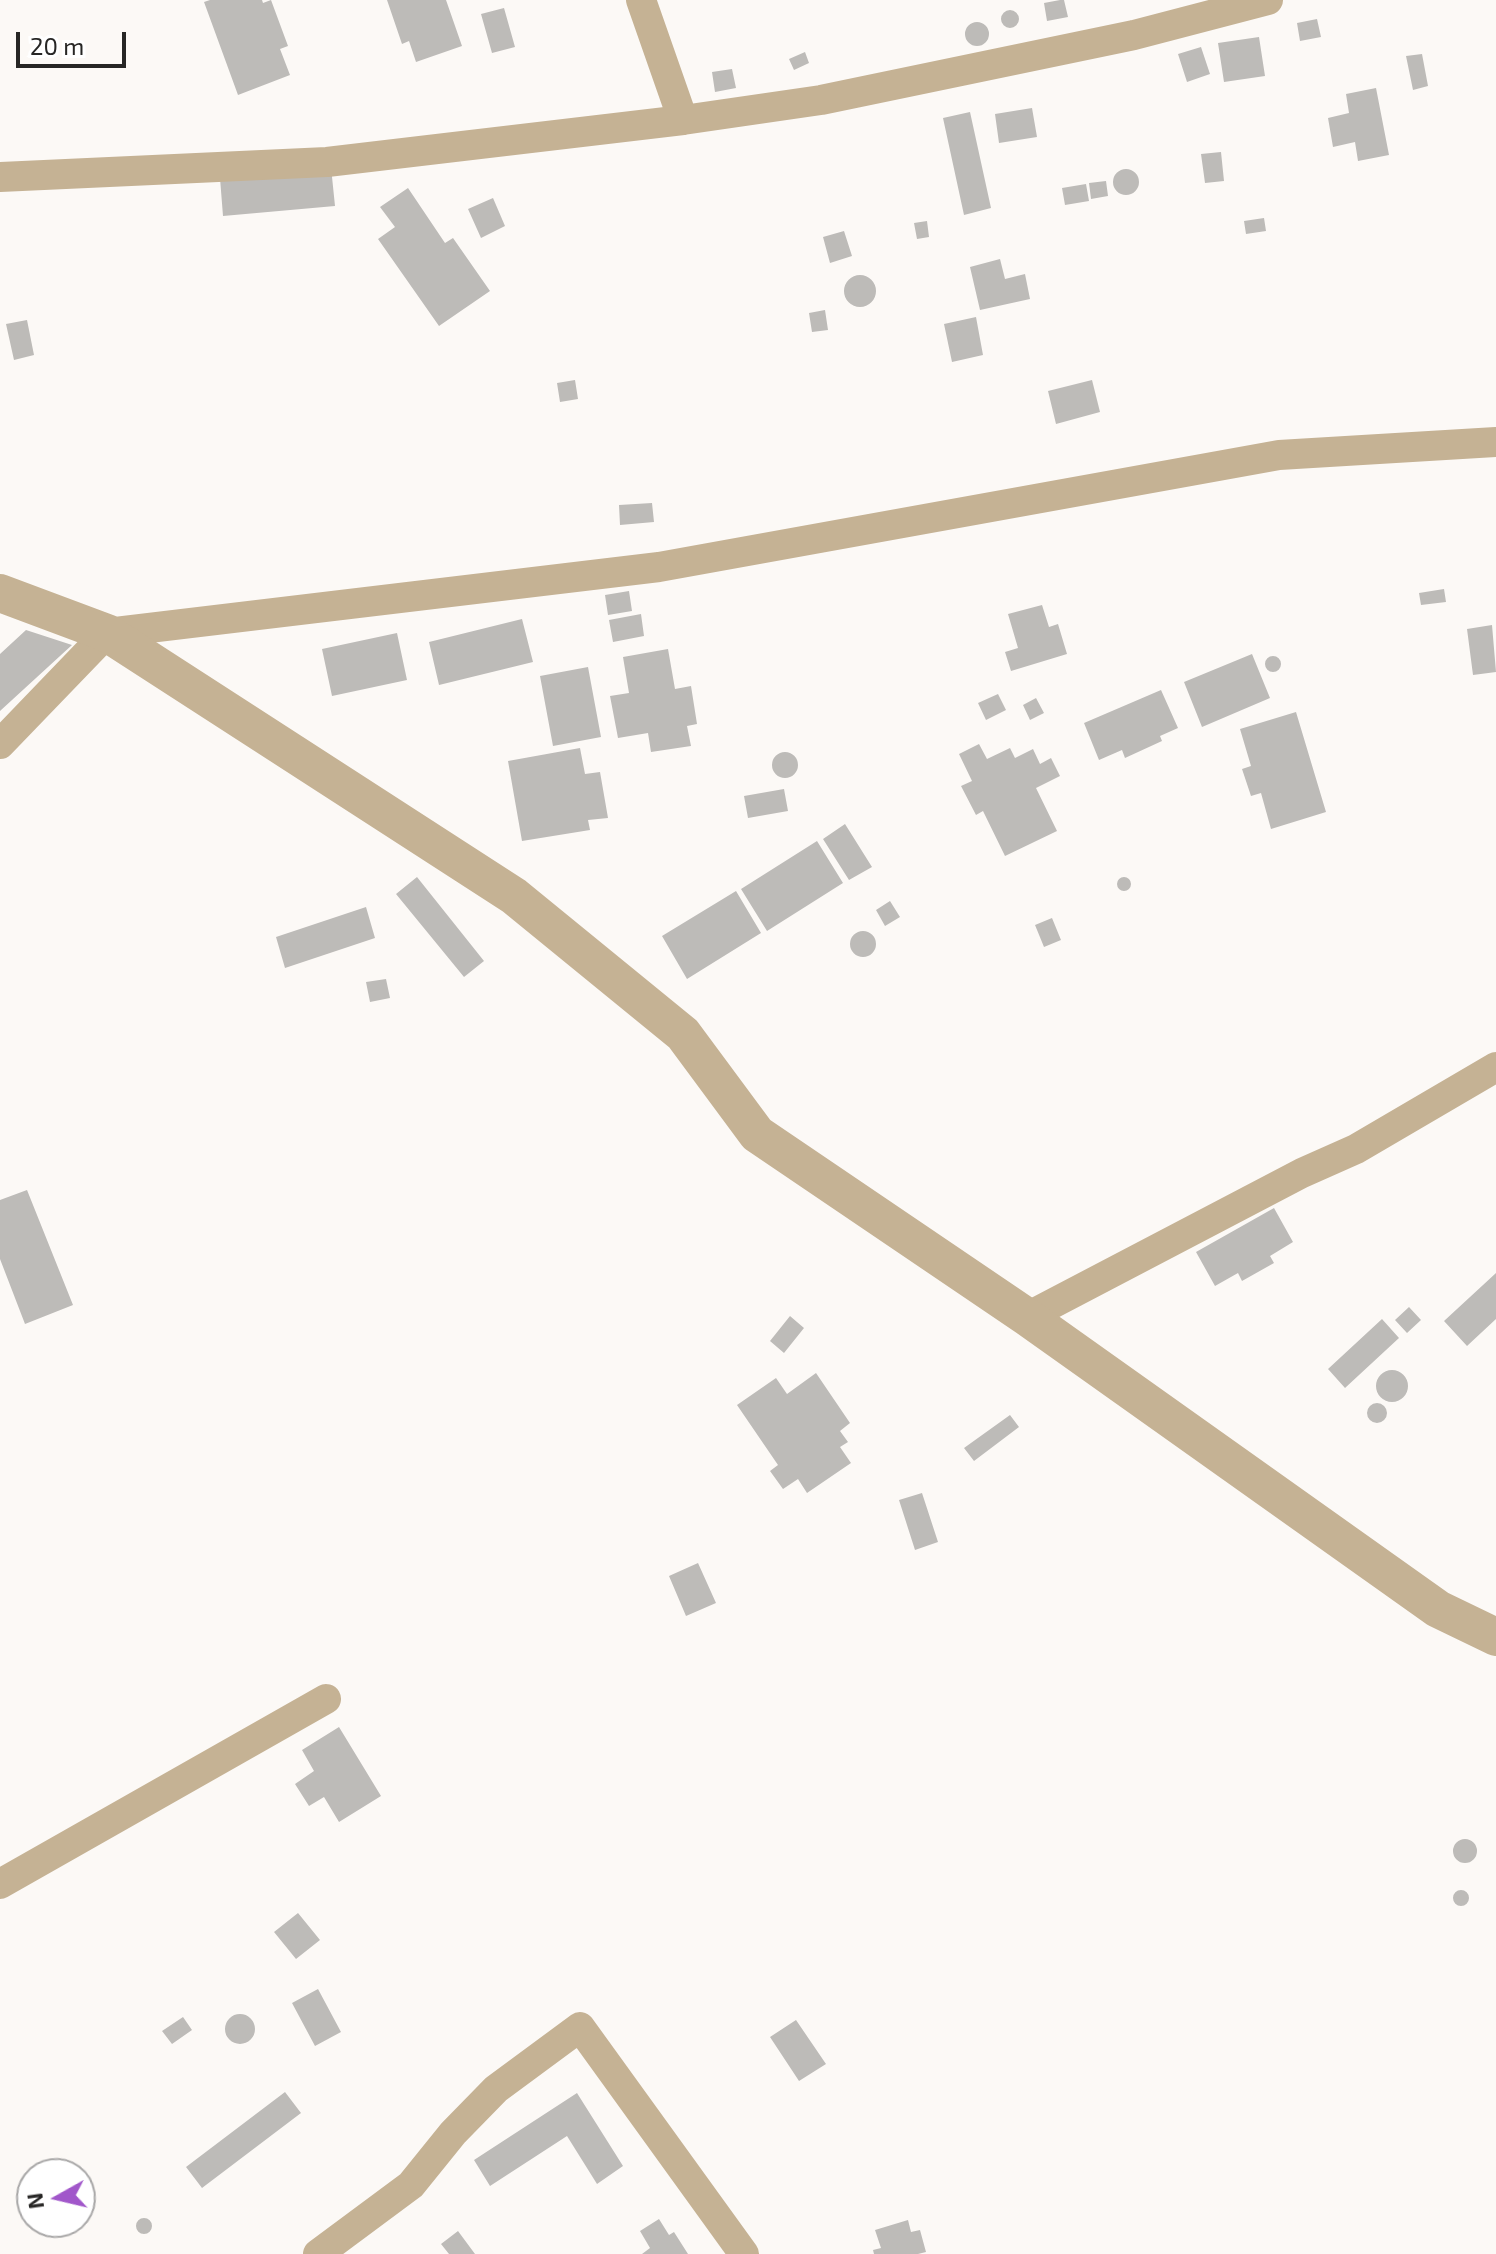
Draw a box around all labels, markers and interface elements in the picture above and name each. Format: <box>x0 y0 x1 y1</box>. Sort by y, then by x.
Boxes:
scale bar <box>20 16 130 66</box>
text: 20 m <box>30 31 84 60</box>
north arrow <box>16 2158 96 2238</box>
text: N <box>20 2191 48 2211</box>

